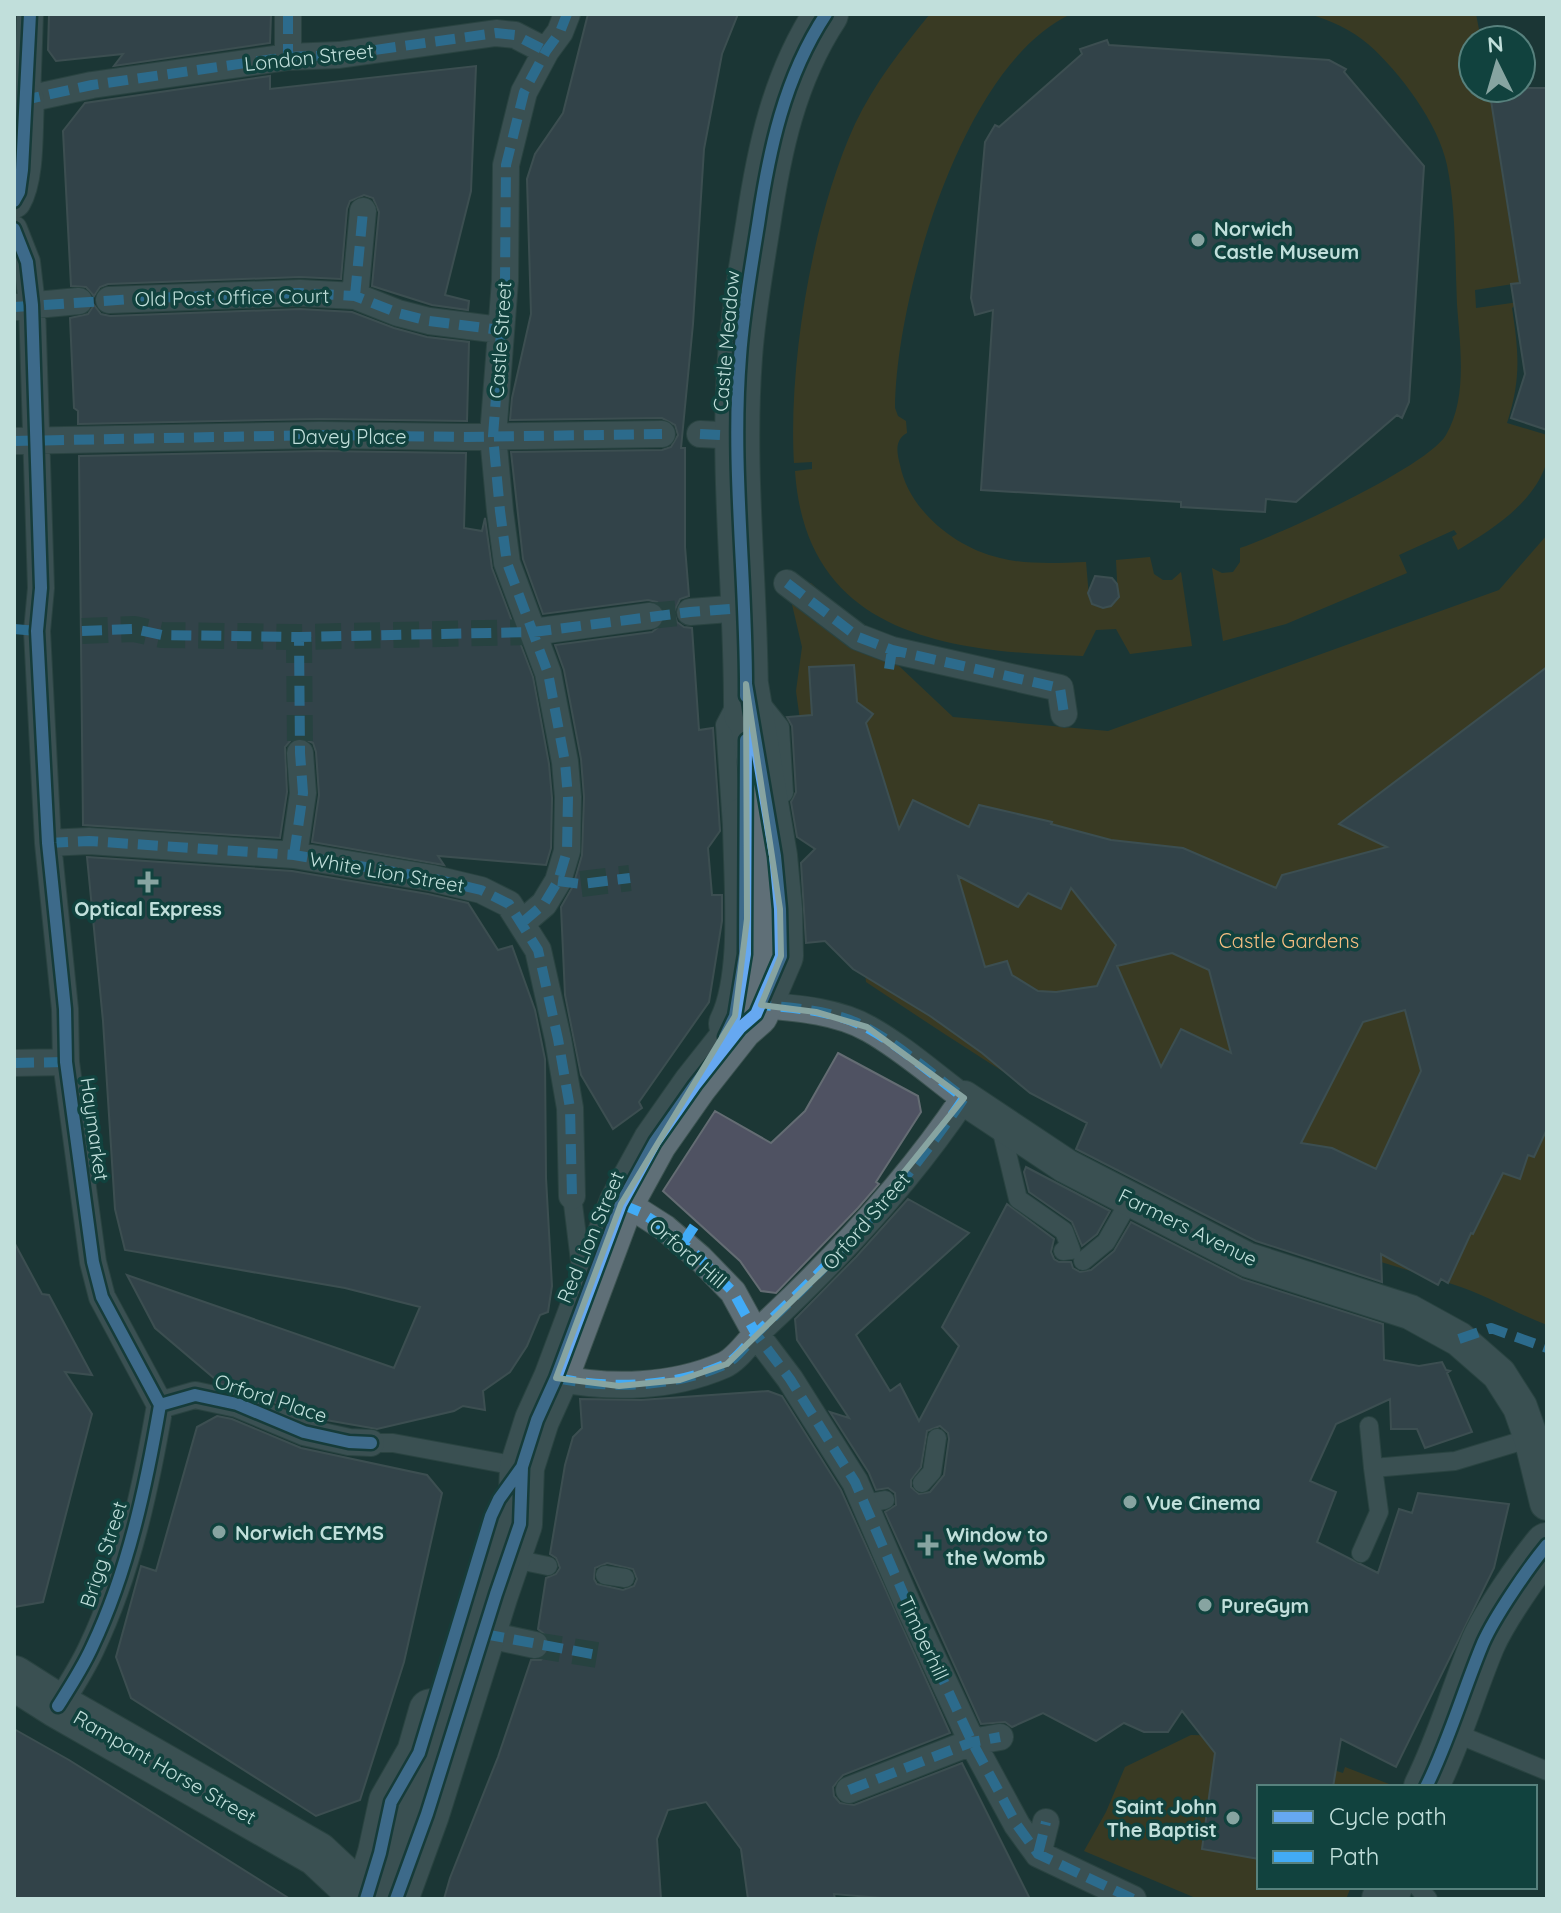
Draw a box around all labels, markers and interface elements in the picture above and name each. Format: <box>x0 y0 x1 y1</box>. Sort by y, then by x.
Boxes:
north arrow <box>1457 24 1537 104</box>
text: N <box>1486 29 1505 59</box>
street label: London Street <box>243 38 375 76</box>
place label: Norwich Castle Museum <box>1214 216 1359 264</box>
marker: Norwich Castle Museum <box>1189 231 1207 249</box>
street label: Castle Meadow <box>707 269 745 413</box>
street label: Castle Street <box>483 280 517 399</box>
street label: Old Post Office Court <box>134 283 330 311</box>
street label: Davey Place <box>291 424 407 449</box>
street label: White Lion Street <box>307 846 467 898</box>
marker: Optical Express <box>137 871 159 893</box>
place label: Optical Express <box>74 896 222 921</box>
park label: Castle Gardens <box>1219 928 1359 953</box>
street label: Haymarket <box>75 1076 115 1183</box>
street label: Red Lion Street <box>551 1167 629 1307</box>
street label: Orford Street <box>817 1167 915 1275</box>
street label: Farmers Avenue <box>1115 1183 1261 1271</box>
street label: Orford Hill <box>644 1213 732 1293</box>
street label: Orford Place <box>212 1368 330 1428</box>
place label: Vue Cinema <box>1146 1490 1260 1515</box>
marker: Vue Cinema <box>1121 1493 1139 1511</box>
street label: Brigg Street <box>74 1498 132 1610</box>
place label: Norwich CEYMS <box>235 1520 384 1545</box>
place label: Window to the Womb <box>946 1522 1048 1570</box>
marker: Norwich CEYMS <box>210 1523 228 1541</box>
marker: Window to the Womb <box>917 1534 939 1556</box>
street label: Timberhill <box>894 1592 954 1684</box>
place label: PureGym <box>1221 1593 1309 1618</box>
marker: PureGym <box>1196 1596 1214 1614</box>
street label: Rampant Horse Street <box>69 1704 261 1830</box>
legend <box>1257 1785 1537 1889</box>
place label: Saint John The Baptist <box>1106 1794 1217 1842</box>
text: Cycle path <box>1329 1801 1447 1831</box>
marker: Saint John The Baptist <box>1224 1809 1242 1827</box>
text: Path <box>1329 1841 1380 1871</box>

